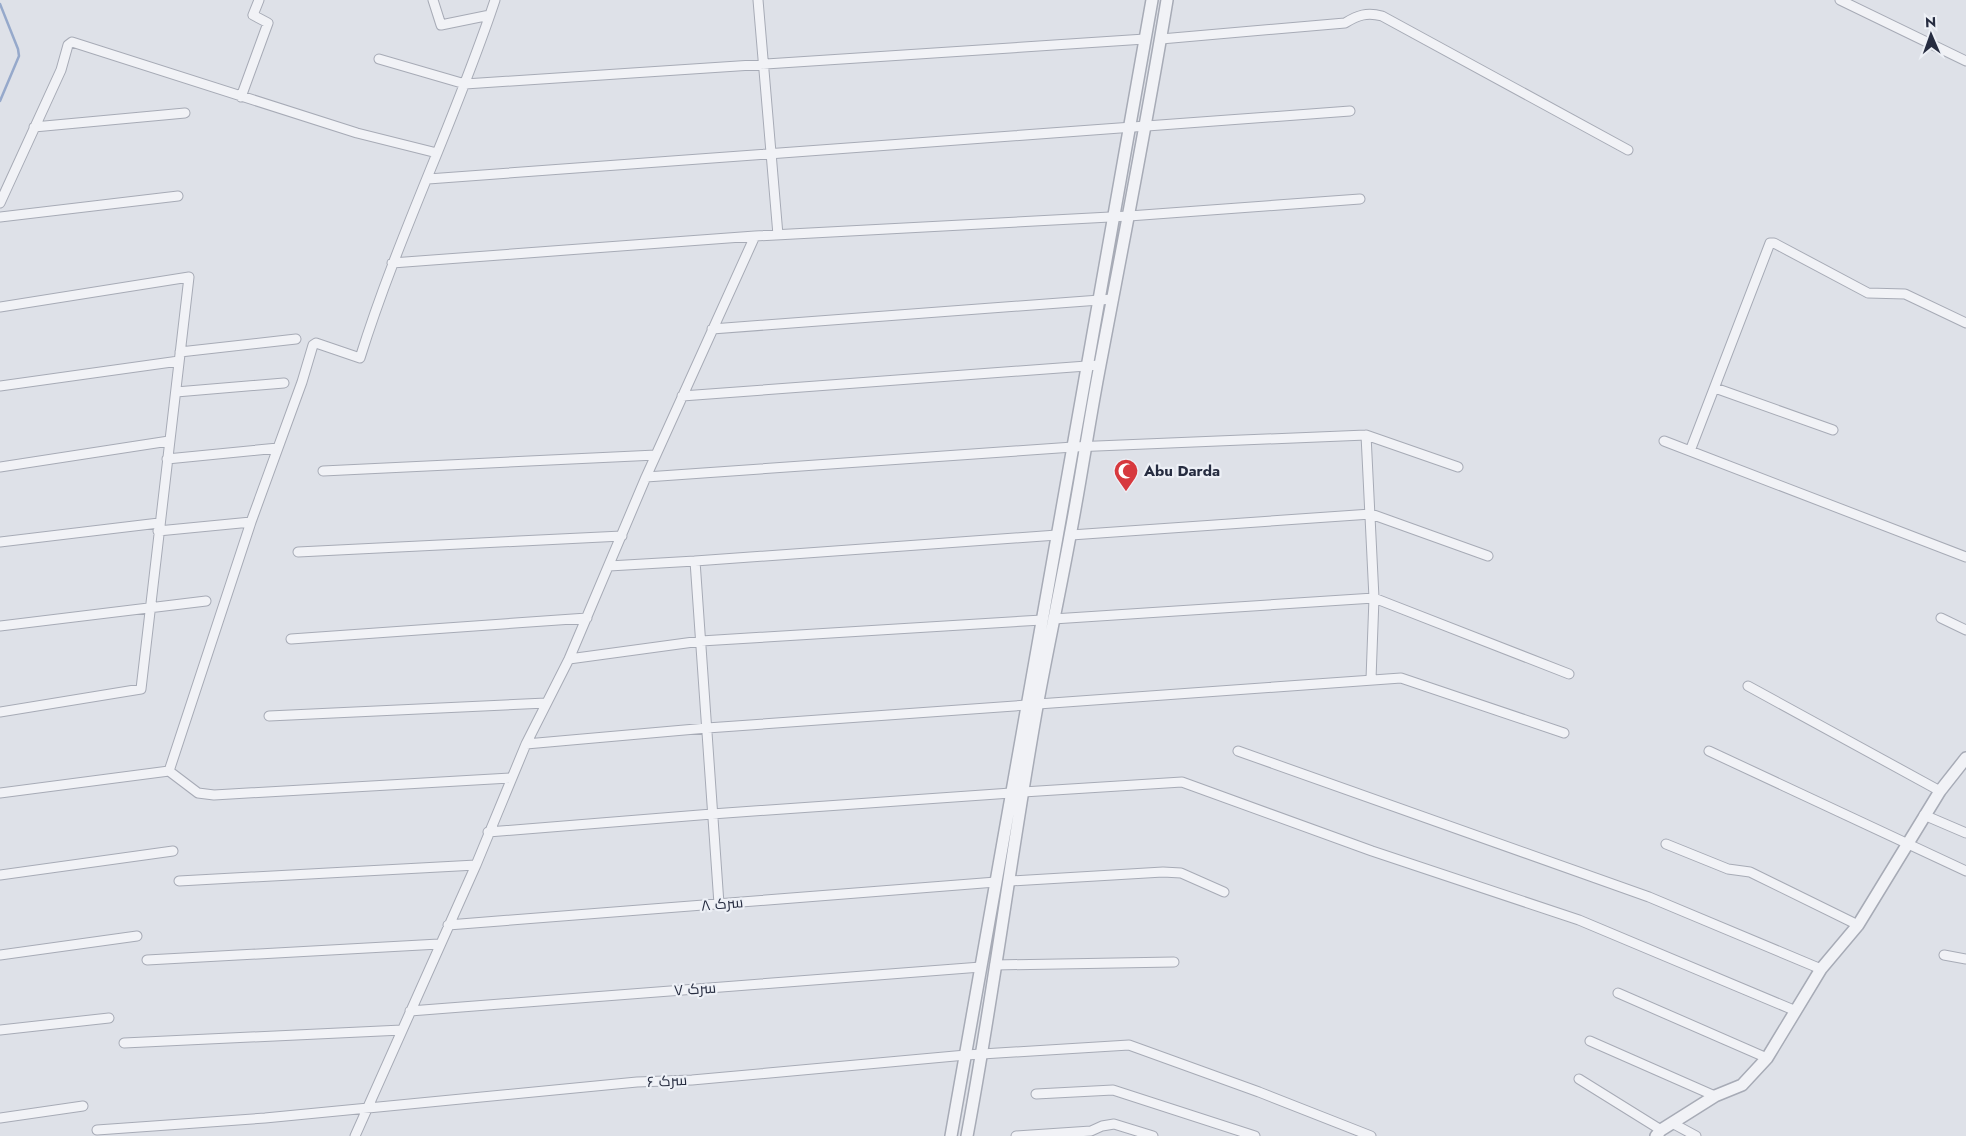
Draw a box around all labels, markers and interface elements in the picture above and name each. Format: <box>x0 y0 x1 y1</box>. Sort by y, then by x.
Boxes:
north arrow <box>1906 10 1956 60</box>
text: N <box>1925 12 1936 32</box>
mosque icon: Abu Darda <box>1113 458 1139 492</box>
place label: Abu Darda <box>1143 460 1220 482</box>
street label: سرک ۸ <box>700 891 744 917</box>
street label: سرک ۷ <box>673 977 717 1001</box>
street label: سرک ۶ <box>646 1069 688 1093</box>

